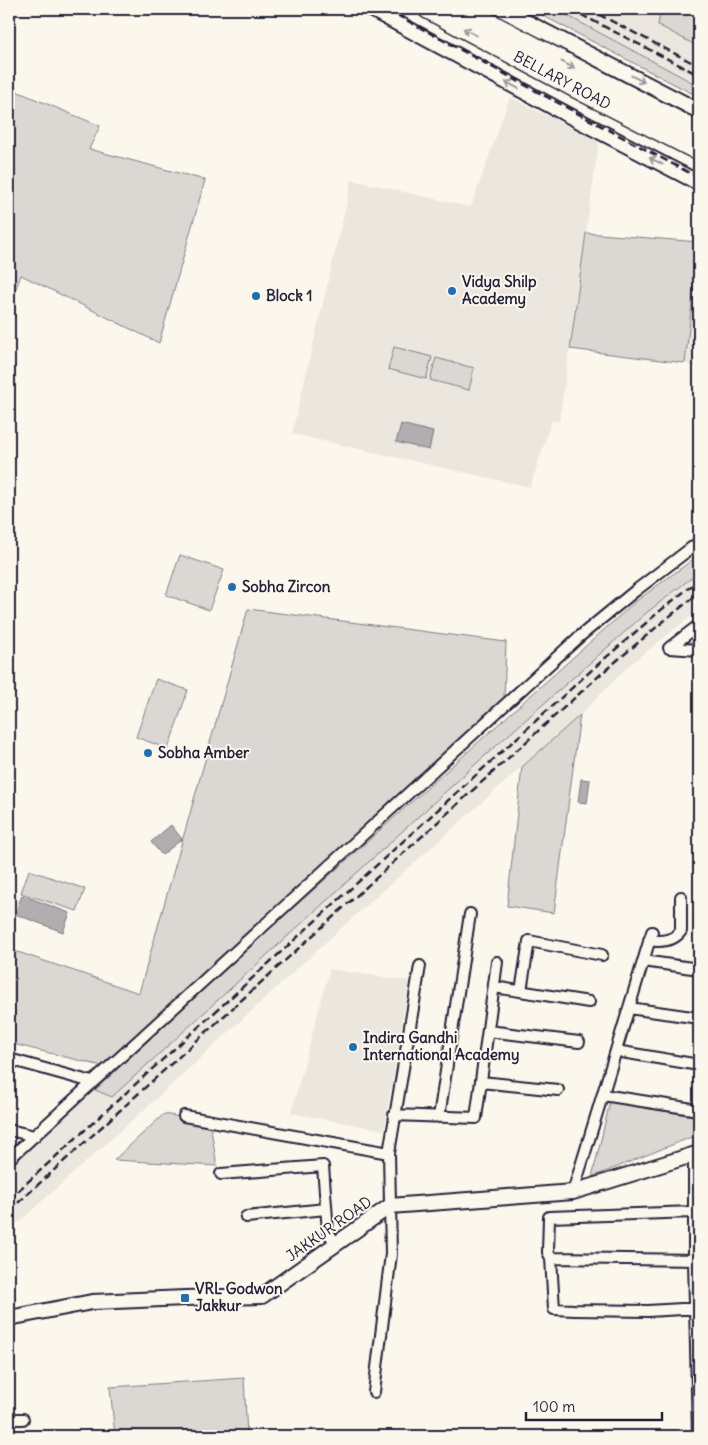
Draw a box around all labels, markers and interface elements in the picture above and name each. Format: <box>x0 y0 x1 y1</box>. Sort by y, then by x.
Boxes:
one-way arrow <box>462 27 477 37</box>
street label: BELLARY ROAD <box>510 47 614 113</box>
one-way arrow <box>560 60 575 70</box>
one-way arrow <box>630 75 645 84</box>
one-way arrow <box>505 80 520 89</box>
one-way arrow <box>649 156 664 165</box>
place label: Vidya Shilp Academy <box>462 272 537 309</box>
marker: Vidya Shilp Academy <box>446 285 458 297</box>
place label: Block 1 <box>266 286 312 305</box>
marker: Block 1 <box>250 290 262 302</box>
place label: Sobha Zircon <box>242 577 331 596</box>
marker: Sobha Zircon <box>226 581 238 593</box>
place label: Sobha Amber <box>158 743 250 762</box>
marker: Sobha Amber <box>142 747 154 759</box>
place label: Indira Gandhi International Academy <box>363 1028 519 1065</box>
marker: Indira Gandhi International Academy <box>347 1041 359 1053</box>
street label: JAKKUR ROAD <box>282 1192 375 1265</box>
place label: VRL Godwon Jakkur <box>195 1279 283 1315</box>
marker: VRL Godwon Jakkur <box>179 1292 191 1304</box>
scale bar <box>526 1390 662 1422</box>
text: 100 m <box>533 1397 575 1416</box>

